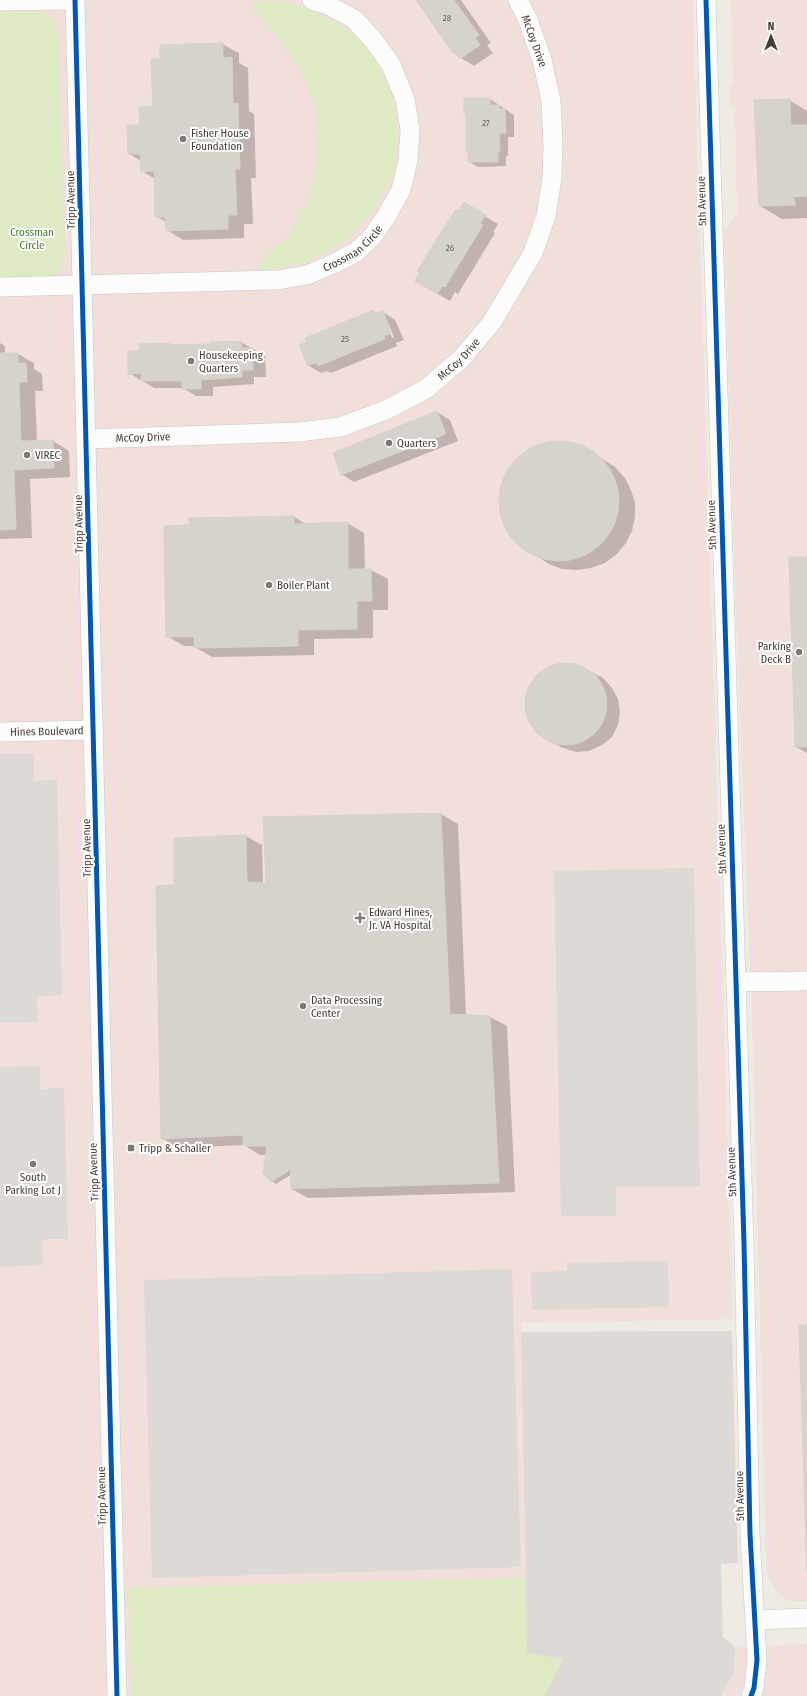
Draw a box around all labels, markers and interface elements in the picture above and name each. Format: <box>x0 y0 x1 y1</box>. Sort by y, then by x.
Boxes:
house number: 28 <box>443 13 452 23</box>
street label: McCoy Drive <box>519 13 549 69</box>
north arrow <box>751 16 791 56</box>
text: N <box>768 20 774 33</box>
house number: 27 <box>482 118 490 128</box>
place label: Fisher House Foundation <box>191 127 249 153</box>
marker: Fisher House Foundation <box>178 134 188 144</box>
street label: Tripp Avenue <box>64 171 78 229</box>
street label: 5th Avenue <box>695 176 709 226</box>
street label: Crossman Circle <box>321 223 385 274</box>
park label: Crossman Circle <box>10 226 54 252</box>
house number: 26 <box>446 243 455 253</box>
house number: 25 <box>341 334 349 344</box>
street label: McCoy Drive <box>435 335 482 383</box>
place label: Housekeeping Quarters <box>199 349 264 375</box>
marker: Housekeeping Quarters <box>186 356 196 366</box>
street label: McCoy Drive <box>116 430 170 445</box>
place label: Quarters <box>397 437 436 450</box>
marker: Quarters <box>384 438 394 448</box>
place label: VIREC <box>35 449 61 462</box>
marker: VIREC <box>22 450 32 460</box>
street label: Tripp Avenue <box>72 495 86 553</box>
street label: 5th Avenue <box>705 500 719 550</box>
place label: Boiler Plant <box>277 579 330 592</box>
marker: Boiler Plant <box>264 580 274 590</box>
place label: Parking Deck B <box>758 640 792 666</box>
marker: Parking Deck B <box>794 647 804 657</box>
street label: Hines Boulevard <box>10 724 84 738</box>
street label: Tripp Avenue <box>80 819 94 877</box>
street label: 5th Avenue <box>715 824 729 874</box>
place label: Edward Hines, Jr. VA Hospital <box>369 906 432 932</box>
marker: Edward Hines, Jr. VA Hospital <box>354 912 366 924</box>
place label: Data Processing Center <box>311 994 383 1020</box>
marker: Data Processing Center <box>298 1001 308 1011</box>
street label: Tripp Avenue <box>86 1142 102 1202</box>
place label: Tripp & Schaller <box>139 1142 211 1155</box>
marker: Tripp & Schaller <box>126 1143 136 1153</box>
street label: 5th Avenue <box>725 1147 739 1197</box>
marker: South Parking Lot J <box>28 1159 38 1169</box>
place label: South Parking Lot J <box>5 1171 61 1197</box>
street label: Tripp Avenue <box>95 1467 109 1525</box>
street label: 5th Avenue <box>733 1471 747 1521</box>

